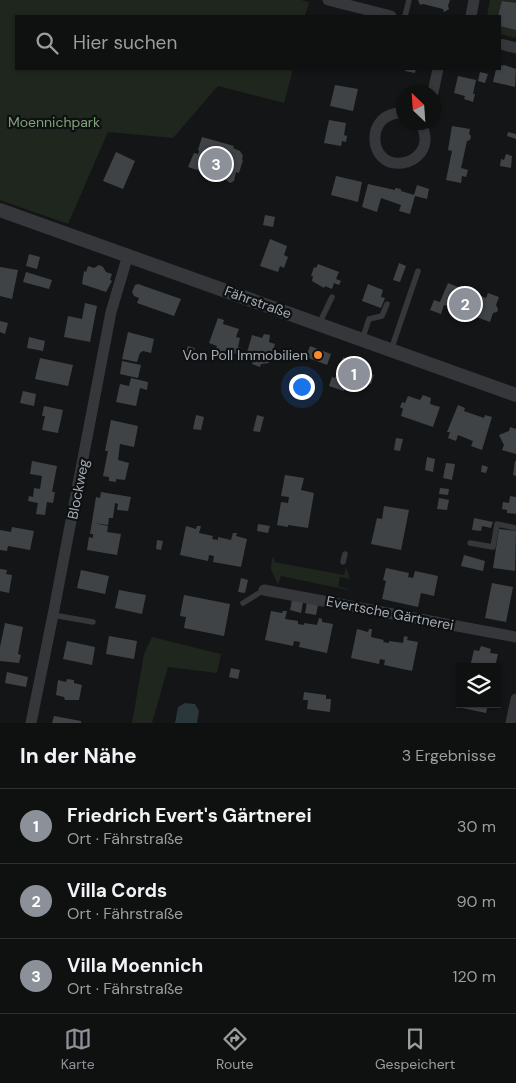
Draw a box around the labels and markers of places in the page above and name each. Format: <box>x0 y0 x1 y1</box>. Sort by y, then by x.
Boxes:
pin: 3 <box>200 145 232 183</box>
pin: 2 <box>449 285 481 323</box>
place label: Von Poll Immobilien <box>182 346 308 364</box>
marker: Von Poll Immobilien <box>312 349 324 361</box>
pin: 1 <box>338 355 370 393</box>

